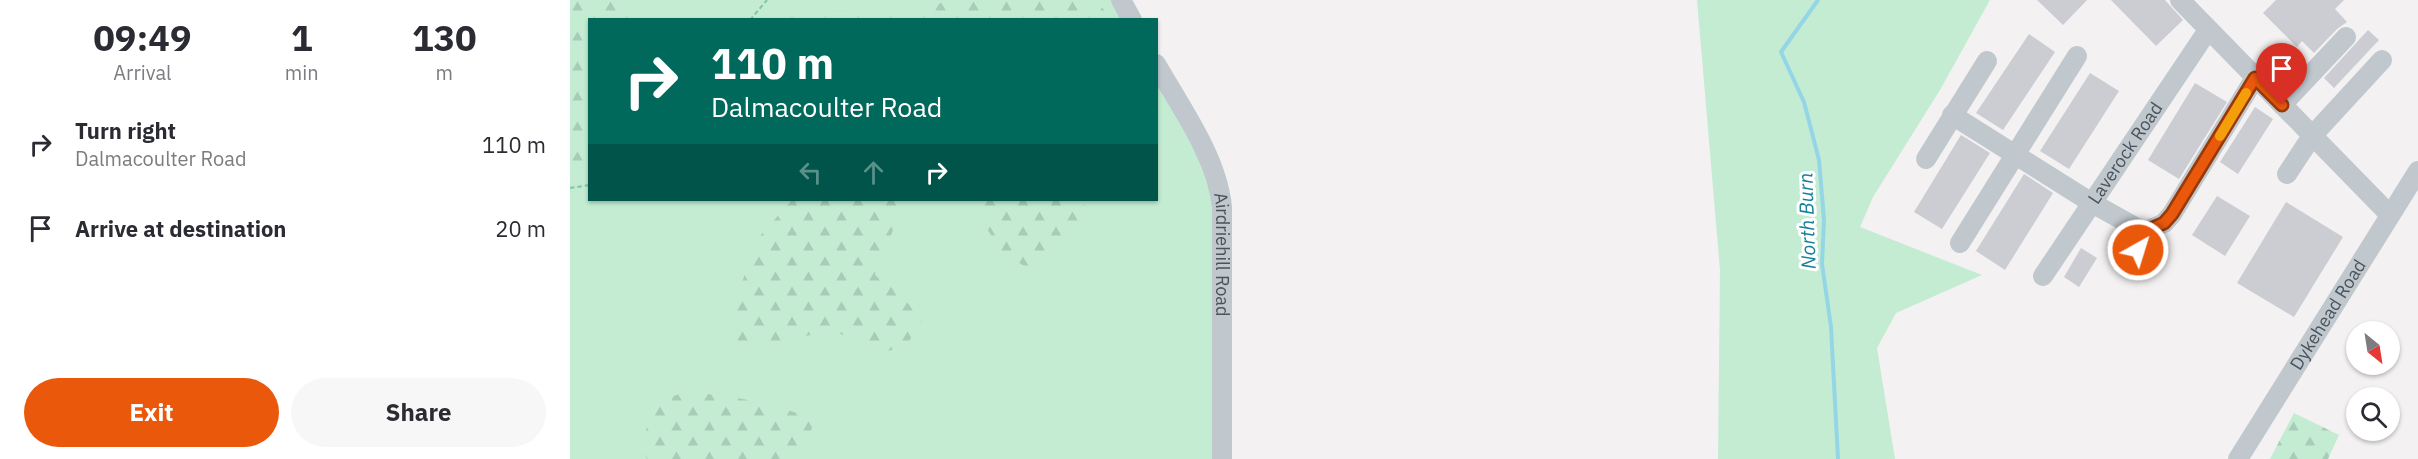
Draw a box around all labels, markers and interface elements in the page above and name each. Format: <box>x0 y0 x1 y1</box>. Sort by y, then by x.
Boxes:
text: 09:49 <box>93 14 192 61</box>
text: 1 <box>291 14 313 61</box>
text: 130 <box>412 14 477 61</box>
text: 110 m <box>711 36 834 91</box>
icon: right <box>612 42 690 120</box>
pin <box>2256 43 2307 105</box>
icon: arrive <box>2265 52 2298 85</box>
text: Arrival <box>113 59 172 86</box>
text: min <box>285 59 319 86</box>
text: m <box>436 59 453 86</box>
text: Dalmacoulter Road <box>711 89 943 124</box>
street label: Laverock Road <box>2083 97 2167 208</box>
text: Turn right <box>75 116 176 145</box>
icon: right <box>24 128 57 161</box>
text: 110 m <box>482 130 546 159</box>
text: Dalmacoulter Road <box>75 145 246 172</box>
icon: left <box>794 156 827 189</box>
icon: ahead <box>857 156 890 189</box>
icon: right <box>920 156 953 189</box>
water label: North Burn <box>1791 172 1822 270</box>
street label: Airdriehill Road <box>1209 190 1234 316</box>
icon: arrive <box>24 212 57 245</box>
text: Arrive at destination <box>75 214 286 243</box>
text: 20 m <box>495 214 546 243</box>
position arrow <box>2106 218 2170 282</box>
street label: Dykehead Road <box>2285 255 2371 374</box>
north arrow <box>2346 321 2400 375</box>
map controls <box>2346 321 2400 441</box>
button: Exit <box>24 378 279 447</box>
button: Share <box>291 378 546 447</box>
button: search <box>2346 387 2400 441</box>

